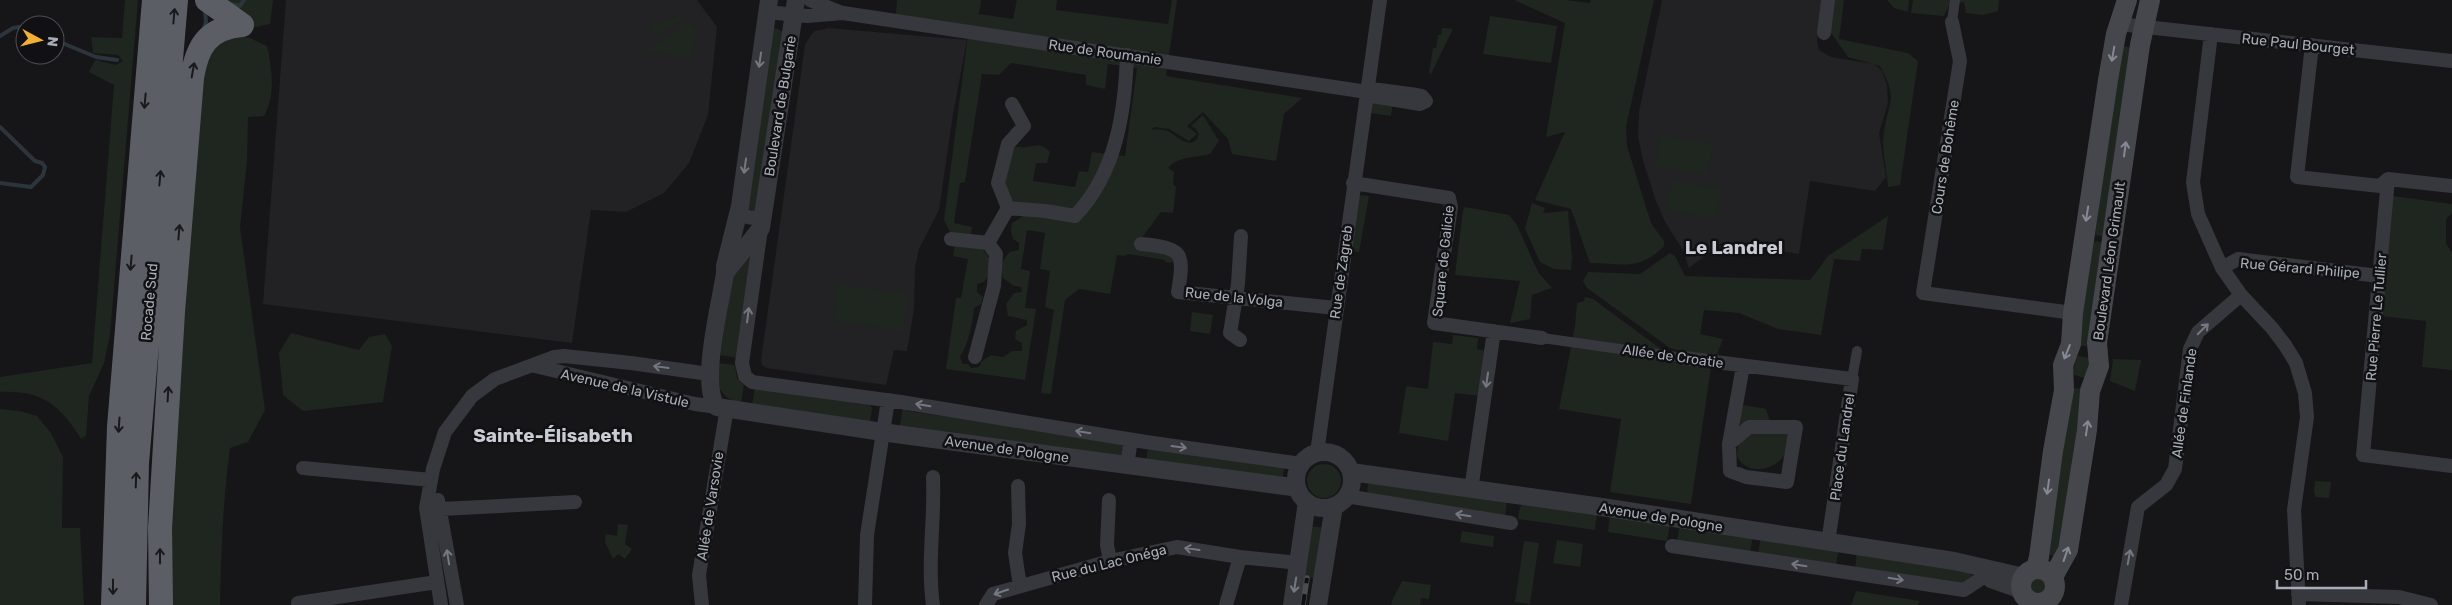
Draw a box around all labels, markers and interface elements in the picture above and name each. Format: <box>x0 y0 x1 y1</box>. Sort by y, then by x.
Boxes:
one-way arrow <box>170 9 179 25</box>
north arrow <box>15 15 65 65</box>
street label: Rue Paul Bourget <box>2241 30 2356 59</box>
street label: Boulevard de Bulgarie <box>761 34 800 178</box>
text: N <box>43 35 61 48</box>
street label: Rue de Roumanie <box>1047 36 1163 69</box>
one-way arrow <box>2107 45 2117 61</box>
one-way arrow <box>755 52 765 68</box>
one-way arrow <box>189 62 199 78</box>
one-way arrow <box>140 93 150 109</box>
street label: Cours de Bohême <box>1928 99 1963 215</box>
one-way arrow <box>2120 141 2130 157</box>
one-way arrow <box>740 158 750 174</box>
one-way arrow <box>156 171 165 187</box>
street label: Boulevard Léon Grimault <box>2090 180 2129 342</box>
street label: Square de Galicie <box>1429 204 1458 318</box>
one-way arrow <box>2082 206 2092 222</box>
one-way arrow <box>175 224 184 240</box>
street label: Rue de Zagreb <box>1327 224 1356 320</box>
district label: Le Landrel <box>1685 236 1783 259</box>
street label: Rue Pierre Le Tullier <box>2362 252 2391 382</box>
one-way arrow <box>127 255 136 271</box>
street label: Rue Gérard Philipe <box>2239 255 2361 282</box>
street label: Rocade Sud <box>138 263 161 341</box>
street label: Rue de la Volga <box>1184 284 1284 311</box>
one-way arrow <box>743 307 753 323</box>
one-way arrow <box>2196 323 2209 335</box>
street label: Allée de Croatie <box>1621 341 1725 372</box>
one-way arrow <box>2062 344 2072 359</box>
street label: Allée de Finlande <box>2168 347 2201 459</box>
one-way arrow <box>653 362 669 372</box>
street label: Avenue de la Vistule <box>559 365 691 412</box>
one-way arrow <box>1482 371 1492 387</box>
one-way arrow <box>163 386 172 402</box>
street label: Place du Landrel <box>1827 392 1858 502</box>
one-way arrow <box>915 400 931 410</box>
one-way arrow <box>114 417 123 433</box>
one-way arrow <box>2082 421 2092 437</box>
district label: Sainte-Élisabeth <box>473 424 633 447</box>
one-way arrow <box>1076 426 1092 436</box>
street label: Avenue de Pologne <box>944 432 1070 467</box>
one-way arrow <box>1171 442 1187 452</box>
street label: Allée de Varsovie <box>694 450 728 562</box>
one-way arrow <box>131 472 141 488</box>
one-way arrow <box>2043 479 2053 495</box>
street label: Avenue de Pologne <box>1598 499 1724 536</box>
one-way arrow <box>1455 510 1471 520</box>
street label: Rue du Lac Onéga <box>1050 541 1168 586</box>
one-way arrow <box>1184 544 1200 554</box>
one-way arrow <box>2062 546 2072 562</box>
one-way arrow <box>155 549 165 565</box>
one-way arrow <box>443 549 453 565</box>
one-way arrow <box>2125 549 2135 565</box>
scale bar <box>2277 558 2366 590</box>
one-way arrow <box>1792 559 1808 569</box>
text: 50 m <box>2284 566 2319 584</box>
one-way arrow <box>1887 575 1903 585</box>
one-way arrow <box>1290 577 1300 593</box>
one-way arrow <box>108 578 118 595</box>
one-way arrow <box>993 588 1009 598</box>

